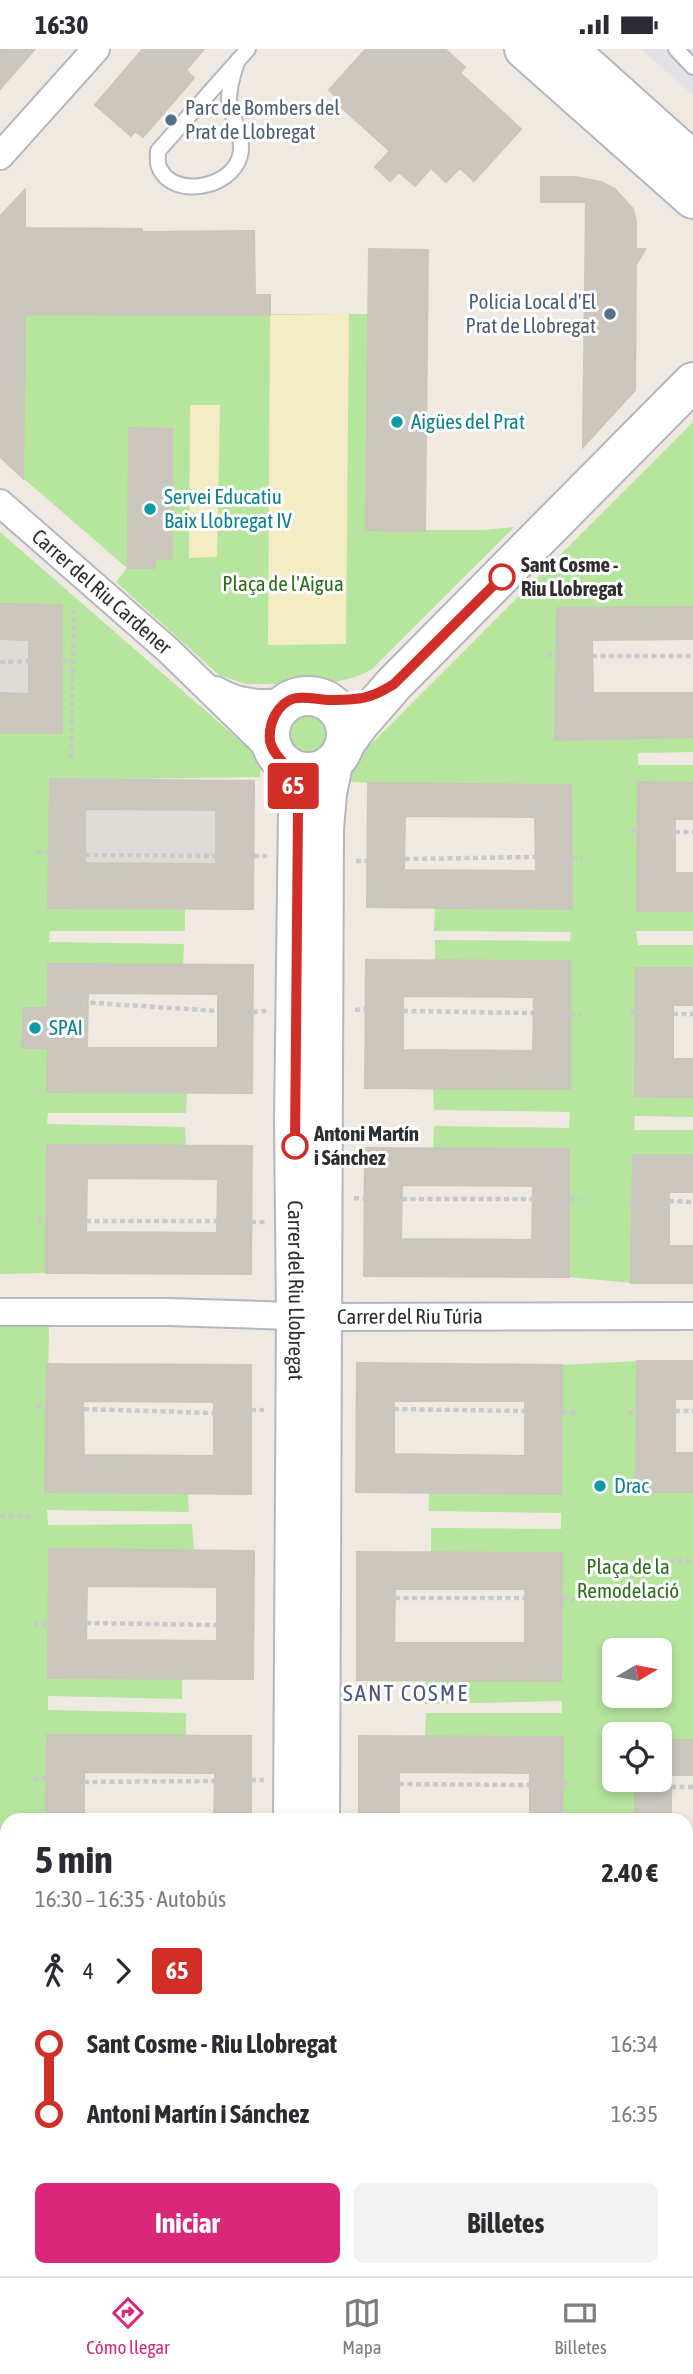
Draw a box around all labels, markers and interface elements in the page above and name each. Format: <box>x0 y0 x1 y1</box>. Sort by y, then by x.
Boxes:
text: 16:30 <box>35 10 89 40</box>
place label: Parc de Bombers del Prat de Llobregat <box>185 95 340 143</box>
marker: Parc de Bombers del Prat de Llobregat <box>163 112 179 128</box>
place label: Policia Local d'El Prat de Llobregat <box>465 289 596 337</box>
marker: Policia Local d'El Prat de Llobregat <box>602 306 618 322</box>
place label: Aigües del Prat <box>411 409 525 433</box>
marker: Aigües del Prat <box>389 414 405 430</box>
place label: Servei Educatiu Baix Llobregat IV <box>164 484 293 532</box>
marker: Servei Educatiu Baix Llobregat IV <box>142 501 158 517</box>
street label: Carrer del Riu Cardener <box>28 524 178 659</box>
place label: Sant Cosme - Riu Llobregat <box>521 552 623 600</box>
marker: Sant Cosme - Riu Llobregat <box>489 564 515 590</box>
park label: Plaça de l'Aigua <box>222 571 344 595</box>
line badge: 65 <box>262 763 324 809</box>
text: 65 <box>282 772 304 799</box>
place label: SPAI <box>49 1015 83 1039</box>
marker: SPAI <box>27 1020 43 1036</box>
place label: Antoni Martín i Sánchez <box>313 1121 419 1169</box>
marker: Antoni Martín i Sánchez <box>282 1133 308 1159</box>
street label: Carrer del Riu Llobregat <box>284 1200 309 1381</box>
street label: Carrer del Riu Túria <box>337 1304 483 1328</box>
place label: Drac <box>614 1473 649 1497</box>
marker: Drac <box>592 1478 608 1494</box>
park label: Plaça de la Remodelació <box>577 1554 679 1602</box>
north arrow <box>602 1638 672 1708</box>
map controls <box>602 1638 672 1792</box>
district label: SANT COSME <box>343 1680 469 1706</box>
button: locate <box>602 1722 672 1792</box>
text: 5 min <box>35 1838 113 1881</box>
text: 2.40 € <box>601 1858 658 1888</box>
text: 16:30 – 16:35 · Autobús <box>35 1886 226 1912</box>
icon: walk <box>35 1952 73 1990</box>
icon: forward <box>104 1952 142 1990</box>
text: 65 <box>166 1957 188 1984</box>
text: 4 <box>83 1958 94 1984</box>
text: Sant Cosme - Riu Llobregat <box>87 2029 337 2059</box>
text: 16:34 <box>611 2031 658 2057</box>
text: Antoni Martín i Sánchez <box>87 2099 309 2129</box>
text: 16:35 <box>611 2101 658 2127</box>
button: Iniciar <box>35 2183 340 2263</box>
button: Billetes <box>354 2183 658 2263</box>
tab: Cómo llegar <box>86 2294 170 2358</box>
tab: Mapa <box>342 2294 382 2358</box>
tab: Billetes <box>554 2294 607 2358</box>

